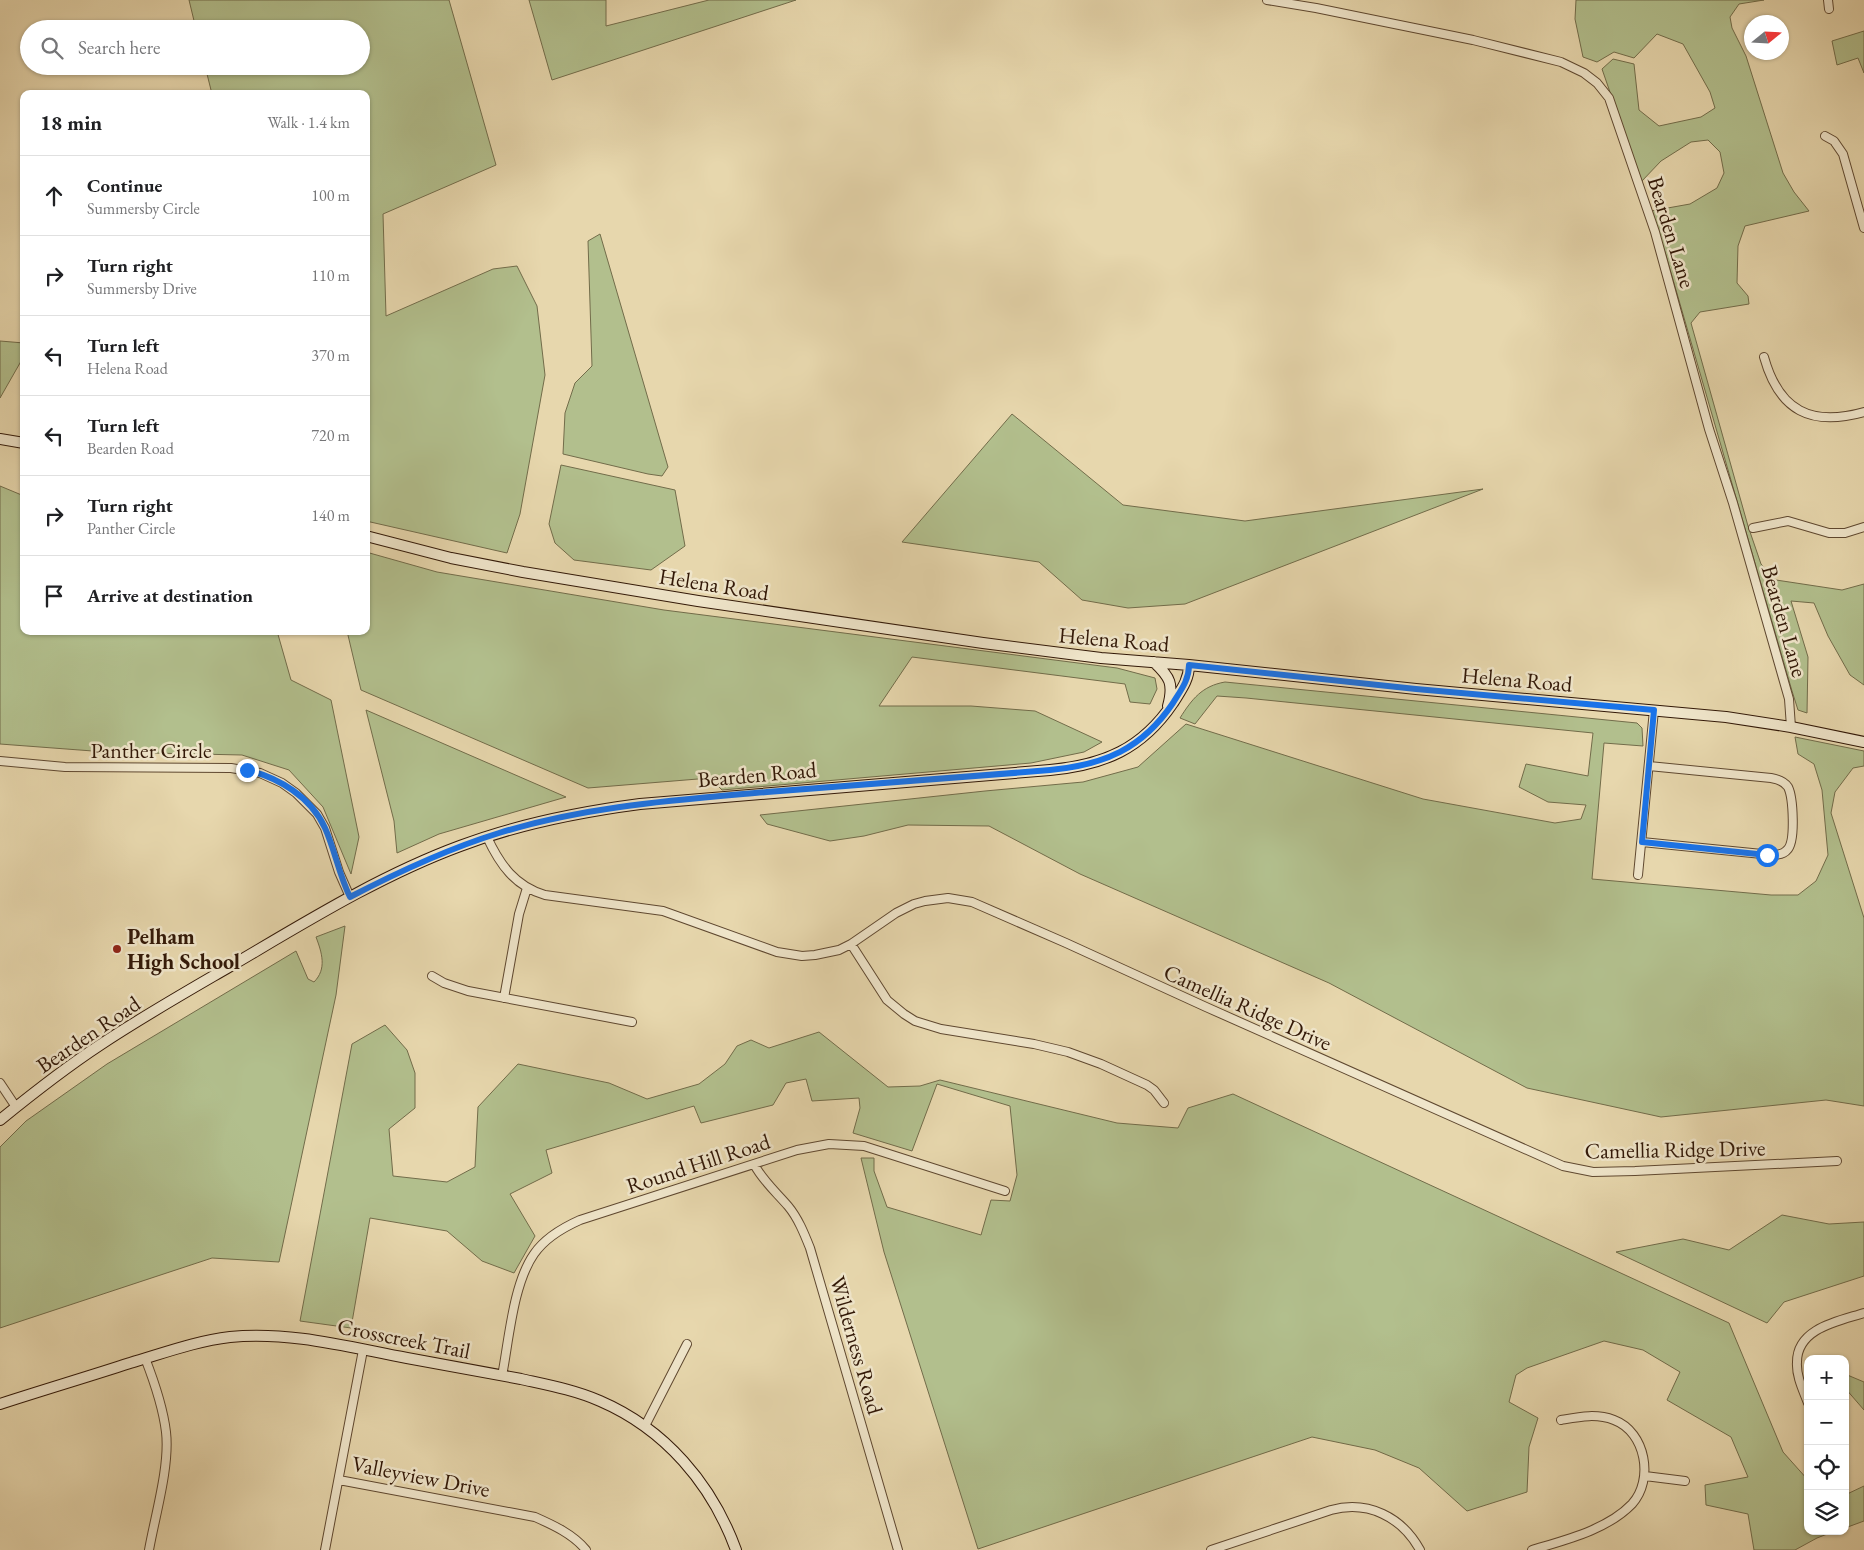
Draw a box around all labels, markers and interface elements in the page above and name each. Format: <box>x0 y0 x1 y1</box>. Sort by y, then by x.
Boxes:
north arrow <box>1744 15 1789 60</box>
search box <box>20 20 370 75</box>
icon: search <box>38 34 66 62</box>
text: Search here <box>78 35 160 60</box>
text: 18 min <box>40 109 102 136</box>
text: Walk · 1.4 km <box>267 112 350 133</box>
text: Continue <box>87 173 162 198</box>
street label: Bearden Lane <box>1641 173 1702 292</box>
icon: ahead <box>40 182 68 210</box>
text: 100 m <box>311 185 350 206</box>
text: Summersby Circle <box>87 198 200 219</box>
text: Turn right <box>87 253 173 278</box>
icon: right <box>40 262 68 290</box>
text: 110 m <box>311 265 350 286</box>
text: Summersby Drive <box>87 278 197 299</box>
text: Turn left <box>87 333 159 358</box>
icon: left <box>40 342 68 370</box>
text: 370 m <box>311 345 350 366</box>
text: Helena Road <box>87 358 168 379</box>
text: Turn left <box>87 413 159 438</box>
icon: left <box>40 422 68 450</box>
text: 720 m <box>311 425 350 446</box>
text: Bearden Road <box>87 438 174 459</box>
text: Turn right <box>87 493 173 518</box>
icon: right <box>40 502 68 530</box>
text: 140 m <box>311 505 350 526</box>
text: Panther Circle <box>87 518 175 539</box>
street label: Helena Road <box>657 561 772 608</box>
street label: Bearden Lane <box>1755 562 1814 681</box>
icon: arrive <box>40 582 68 610</box>
text: Arrive at destination <box>87 583 253 608</box>
street label: Helena Road <box>1057 620 1171 659</box>
street label: Helena Road <box>1460 660 1574 699</box>
street label: Panther Circle <box>90 736 212 765</box>
street label: Bearden Road <box>696 755 819 794</box>
route end <box>236 759 259 782</box>
route start <box>1756 844 1779 867</box>
place label: Pelham High School <box>127 922 240 976</box>
marker: Pelham High School <box>111 943 123 955</box>
street label: Camellia Ridge Drive <box>1159 957 1337 1058</box>
street label: Bearden Road <box>31 989 147 1080</box>
street label: Round Hill Road <box>623 1126 775 1200</box>
street label: Camellia Ridge Drive <box>1584 1133 1766 1166</box>
street label: Wilderness Road <box>823 1273 890 1418</box>
street label: Crosscreek Trail <box>335 1311 473 1366</box>
map controls <box>1804 1355 1849 1535</box>
button: + <box>1804 1355 1849 1400</box>
button: − <box>1804 1400 1849 1445</box>
button: locate <box>1804 1445 1849 1490</box>
street label: Valleyview Drive <box>349 1449 493 1504</box>
button: layers <box>1804 1490 1849 1535</box>

